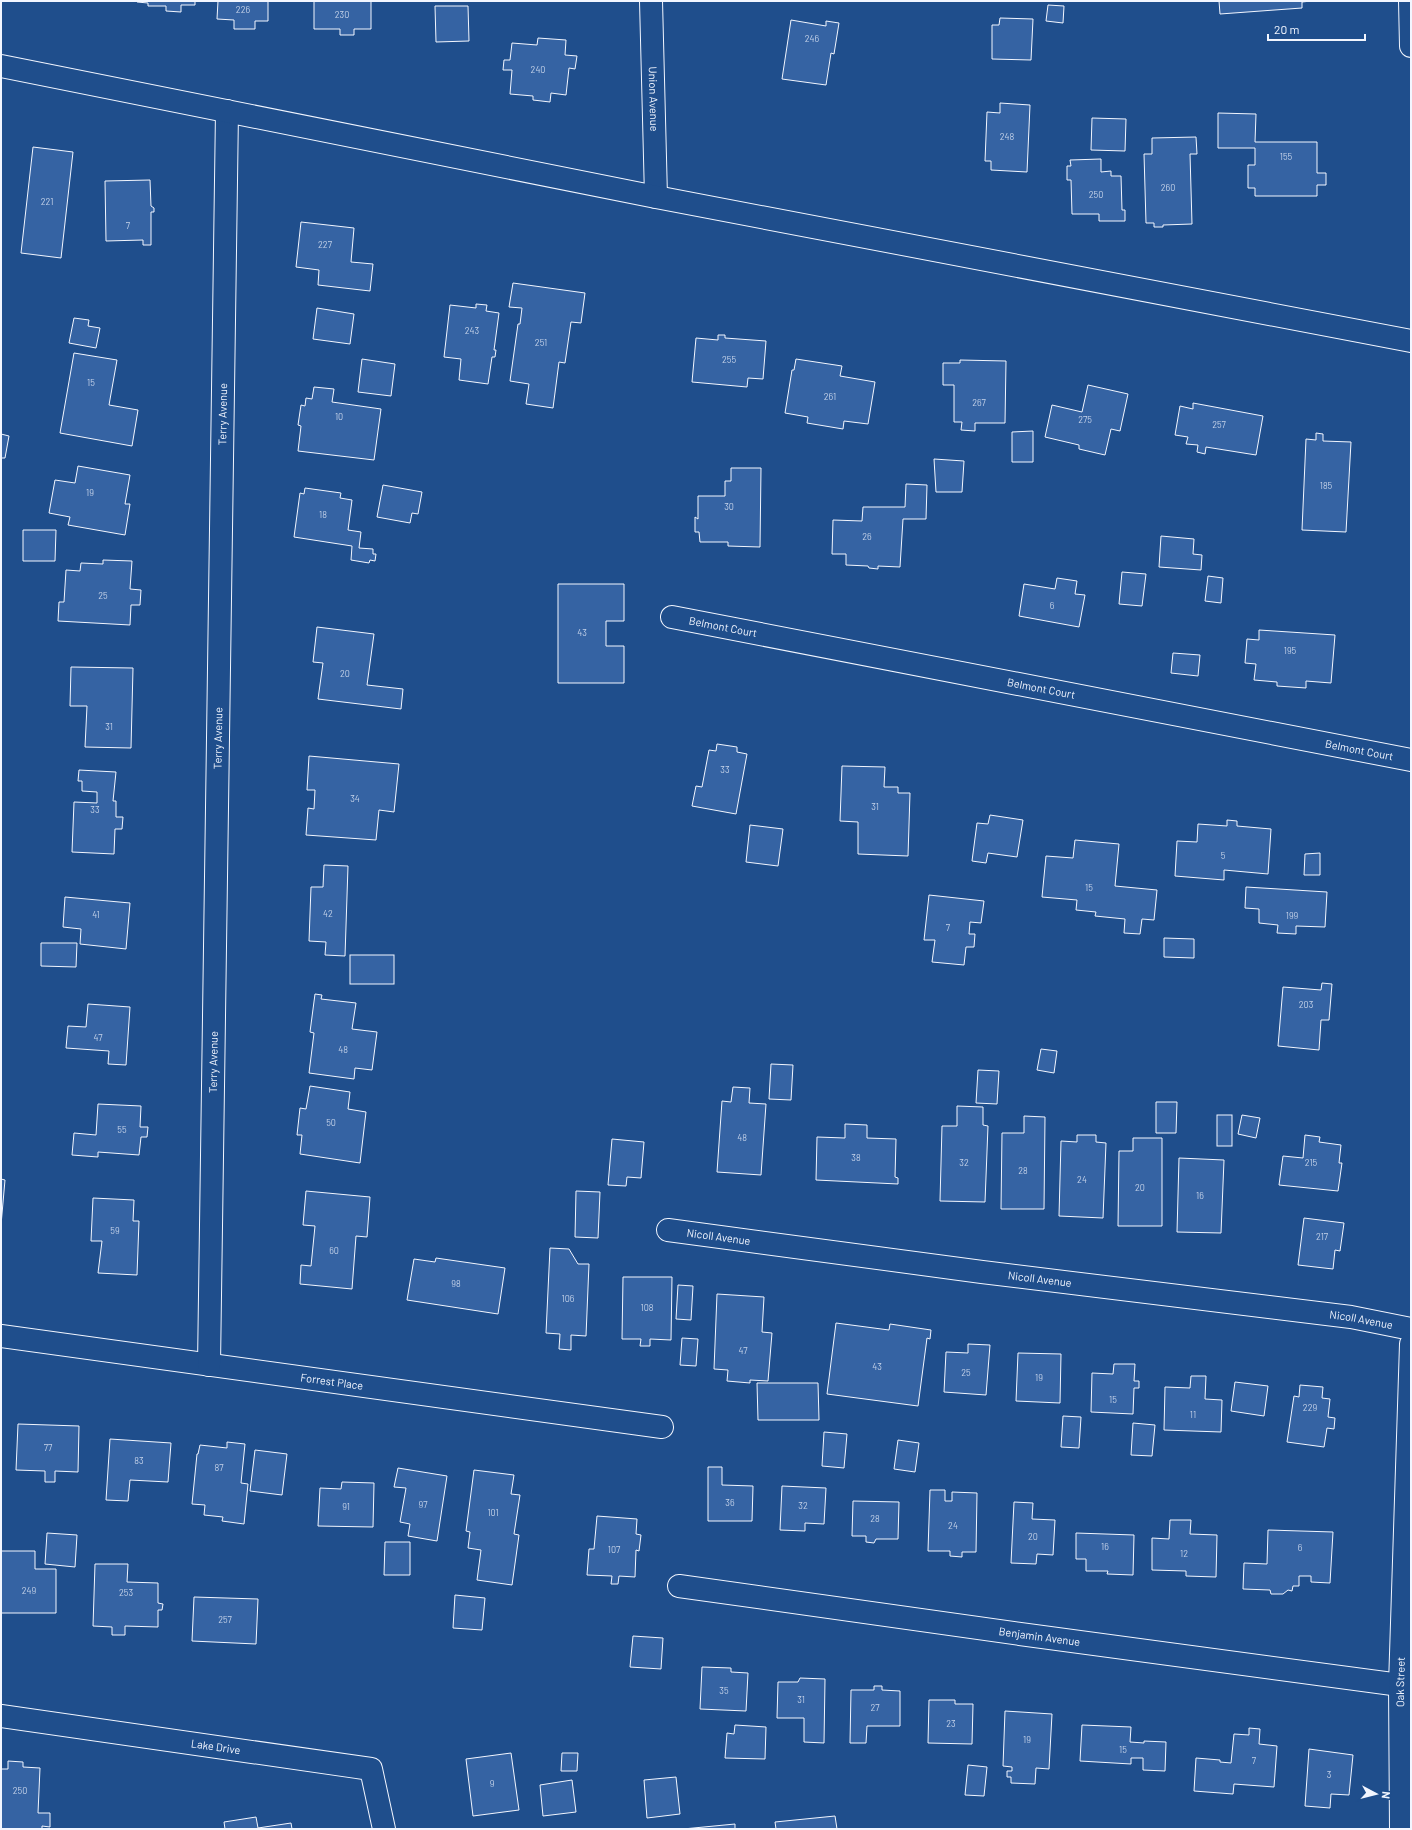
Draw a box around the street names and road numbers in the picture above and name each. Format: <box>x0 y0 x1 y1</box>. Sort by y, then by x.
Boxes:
street label: Union Avenue <box>647 66 661 132</box>
street label: Terry Avenue <box>215 383 229 445</box>
street label: Belmont Court <box>688 613 758 639</box>
street label: Belmont Court <box>1006 675 1076 701</box>
street label: Terry Avenue <box>211 707 224 769</box>
street label: Belmont Court <box>1324 737 1395 762</box>
street label: Terry Avenue <box>206 1031 220 1093</box>
street label: Nicoll Avenue <box>686 1226 751 1247</box>
street label: Nicoll Avenue <box>1007 1268 1073 1289</box>
street label: Nicoll Avenue <box>1329 1307 1394 1331</box>
street label: Forrest Place <box>300 1370 364 1392</box>
street label: Benjamin Avenue <box>998 1624 1081 1648</box>
street label: Oak Street <box>1393 1657 1407 1707</box>
street label: Lake Drive <box>190 1736 242 1756</box>

